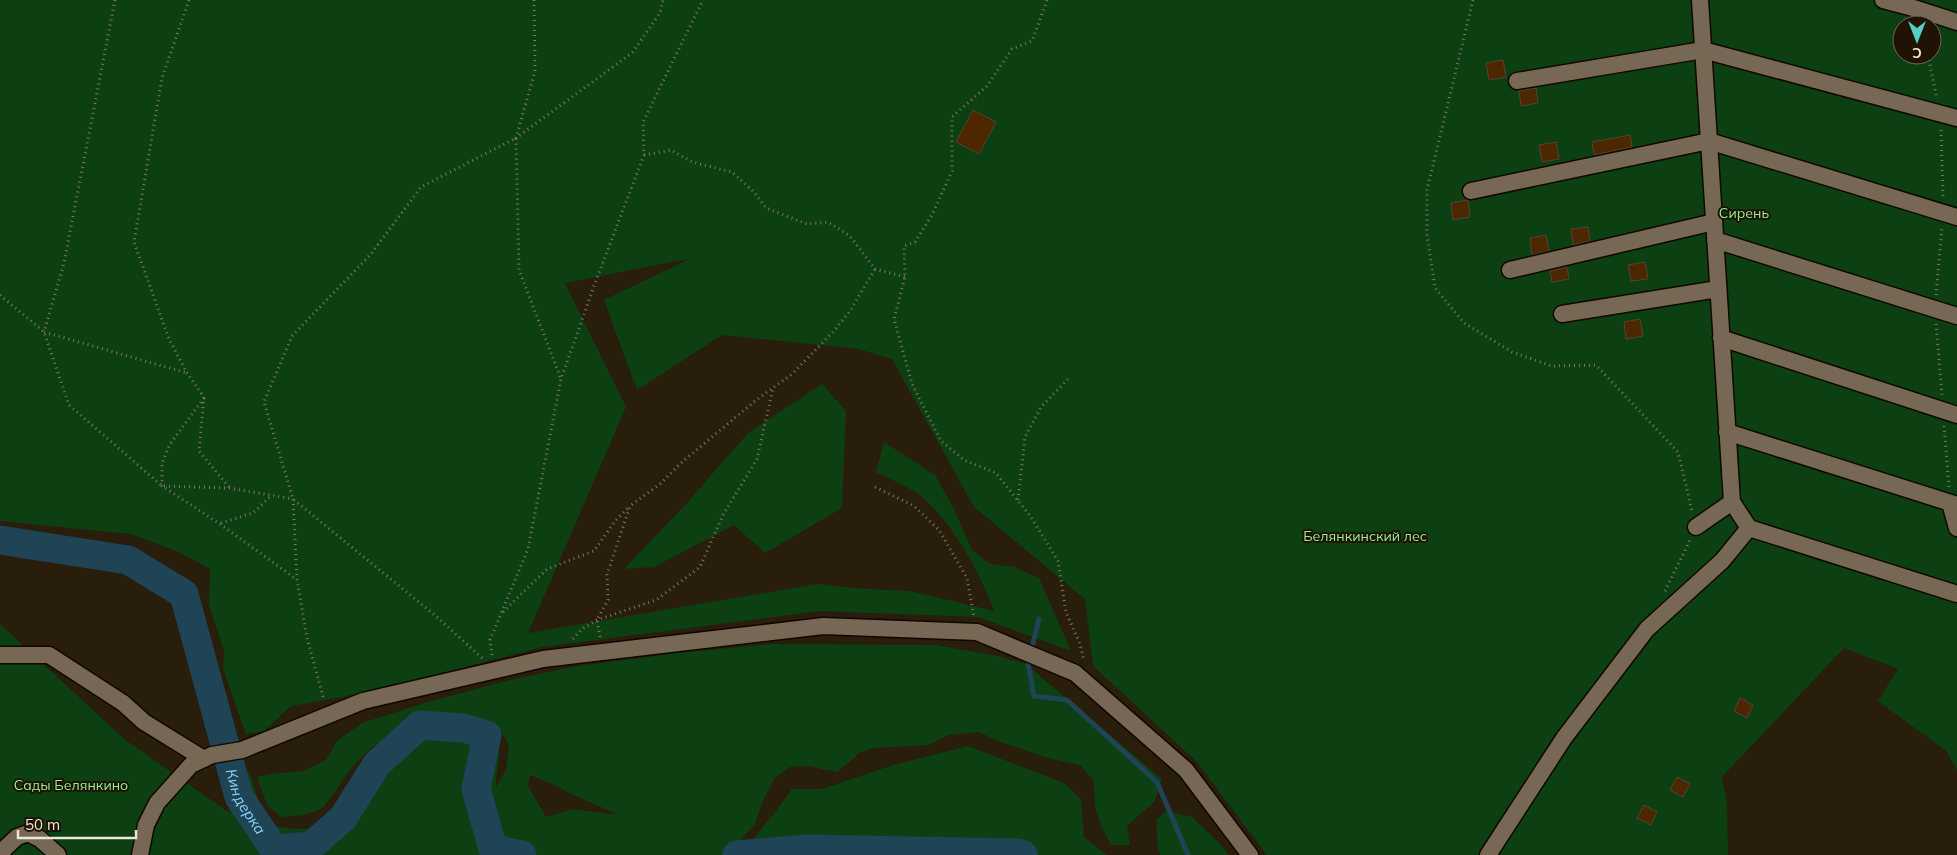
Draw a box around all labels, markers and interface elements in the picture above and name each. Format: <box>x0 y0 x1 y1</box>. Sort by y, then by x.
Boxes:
north arrow <box>1892 15 1942 65</box>
text: С <box>1912 44 1922 62</box>
park label: Сирень <box>1719 204 1769 222</box>
park label: Белянкинский лес <box>1303 527 1427 545</box>
water label: Киндерка <box>222 766 271 837</box>
park label: Сады Белянкино <box>14 776 128 794</box>
scale bar <box>18 808 135 840</box>
text: 50 m <box>25 815 60 834</box>

